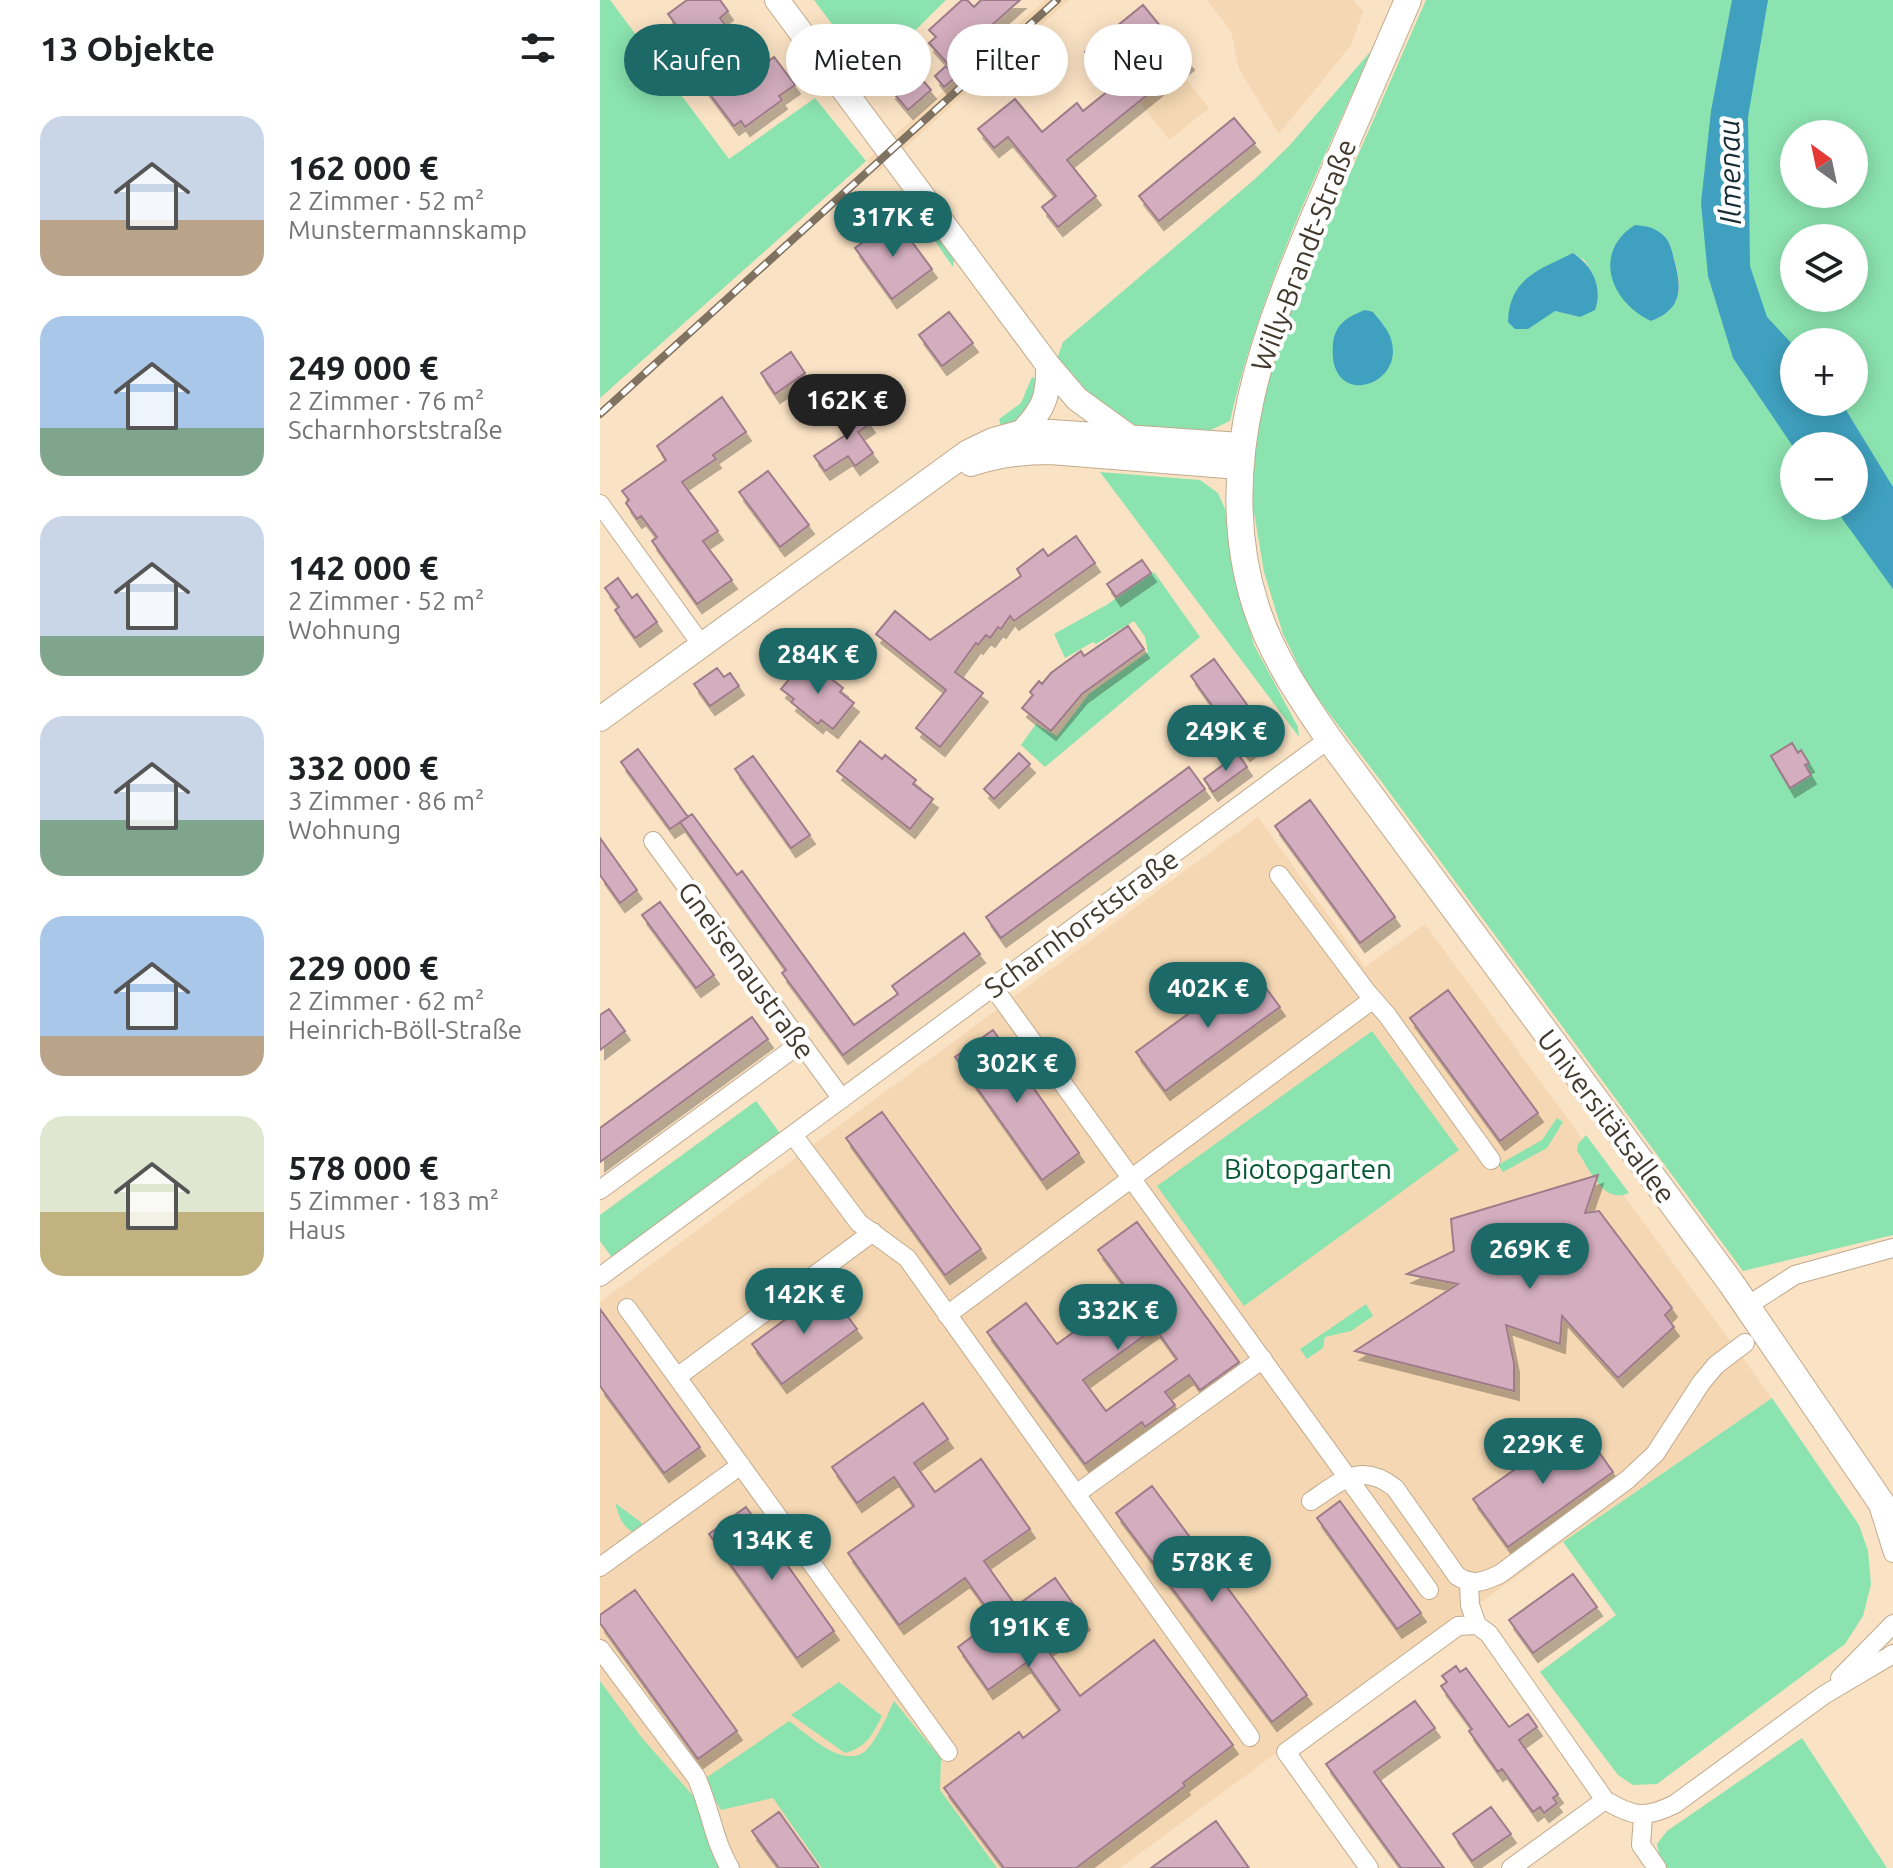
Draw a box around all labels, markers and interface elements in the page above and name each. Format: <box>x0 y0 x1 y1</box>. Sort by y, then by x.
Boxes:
chip: Kaufen <box>624 24 770 96</box>
chip: Mieten <box>786 24 931 96</box>
chip: Filter <box>947 24 1068 96</box>
chip: Neu <box>1084 24 1192 96</box>
icon: filters <box>516 26 560 70</box>
text: 13 Objekte <box>40 29 215 67</box>
water label: Ilmenau <box>1711 119 1747 225</box>
north arrow <box>1780 120 1868 208</box>
map controls <box>1780 120 1868 520</box>
street label: Willy-Brandt-Straße <box>1244 135 1362 375</box>
icon: home <box>104 148 200 244</box>
text: 162 000 € <box>288 148 438 186</box>
text: 2 Zimmer · 52 m² <box>288 186 484 215</box>
pin: 317K € <box>828 191 958 259</box>
text: 317K € <box>852 202 934 231</box>
text: Munstermannskamp <box>288 215 527 244</box>
button: layers <box>1780 224 1868 312</box>
button: + <box>1780 328 1868 416</box>
icon: home <box>104 348 200 444</box>
text: 249 000 € <box>288 348 438 386</box>
pin: 162K € <box>782 374 912 442</box>
text: 162K € <box>806 385 888 414</box>
text: 2 Zimmer · 76 m² <box>288 386 484 415</box>
text: Scharnhorststraße <box>288 415 503 444</box>
button: − <box>1780 432 1868 520</box>
icon: home <box>104 548 200 644</box>
text: 142 000 € <box>288 548 438 586</box>
text: 2 Zimmer · 52 m² <box>288 586 484 615</box>
text: Wohnung <box>288 615 401 644</box>
pin: 284K € <box>753 628 883 696</box>
text: 284K € <box>777 639 859 668</box>
pin: 249K € <box>1161 705 1291 773</box>
text: 249K € <box>1185 716 1267 745</box>
icon: home <box>104 748 200 844</box>
text: 332 000 € <box>288 748 438 786</box>
text: 3 Zimmer · 86 m² <box>288 786 484 815</box>
text: Wohnung <box>288 815 401 844</box>
street label: Scharnhorststraße <box>978 842 1184 1004</box>
street label: Gneisenaustraße <box>672 875 822 1065</box>
icon: home <box>104 948 200 1044</box>
text: 229 000 € <box>288 948 438 986</box>
pin: 402K € <box>1143 962 1273 1030</box>
text: 402K € <box>1167 973 1249 1002</box>
text: 2 Zimmer · 62 m² <box>288 986 484 1015</box>
text: Heinrich-Böll-Straße <box>288 1015 522 1044</box>
street label: Universitätsallee <box>1532 1023 1682 1209</box>
pin: 302K € <box>952 1037 1082 1105</box>
text: 302K € <box>976 1048 1058 1077</box>
icon: home <box>104 1148 200 1244</box>
text: 578 000 € <box>288 1148 438 1186</box>
park label: Biotopgarten <box>1224 1153 1392 1184</box>
text: 5 Zimmer · 183 m² <box>288 1186 499 1215</box>
text: Haus <box>288 1215 346 1244</box>
pin: 269K € <box>1465 1223 1595 1291</box>
text: 269K € <box>1489 1234 1571 1263</box>
pin: 142K € <box>739 1268 869 1336</box>
text: 142K € <box>763 1279 845 1308</box>
pin: 332K € <box>1053 1284 1183 1352</box>
text: 332K € <box>1077 1295 1159 1324</box>
pin: 229K € <box>1478 1418 1608 1486</box>
text: 229K € <box>1502 1429 1584 1458</box>
pin: 134K € <box>707 1514 837 1582</box>
text: 134K € <box>731 1525 813 1554</box>
pin: 578K € <box>1147 1536 1277 1604</box>
text: 578K € <box>1171 1547 1253 1576</box>
pin: 191K € <box>964 1601 1094 1669</box>
text: 191K € <box>988 1612 1070 1641</box>

